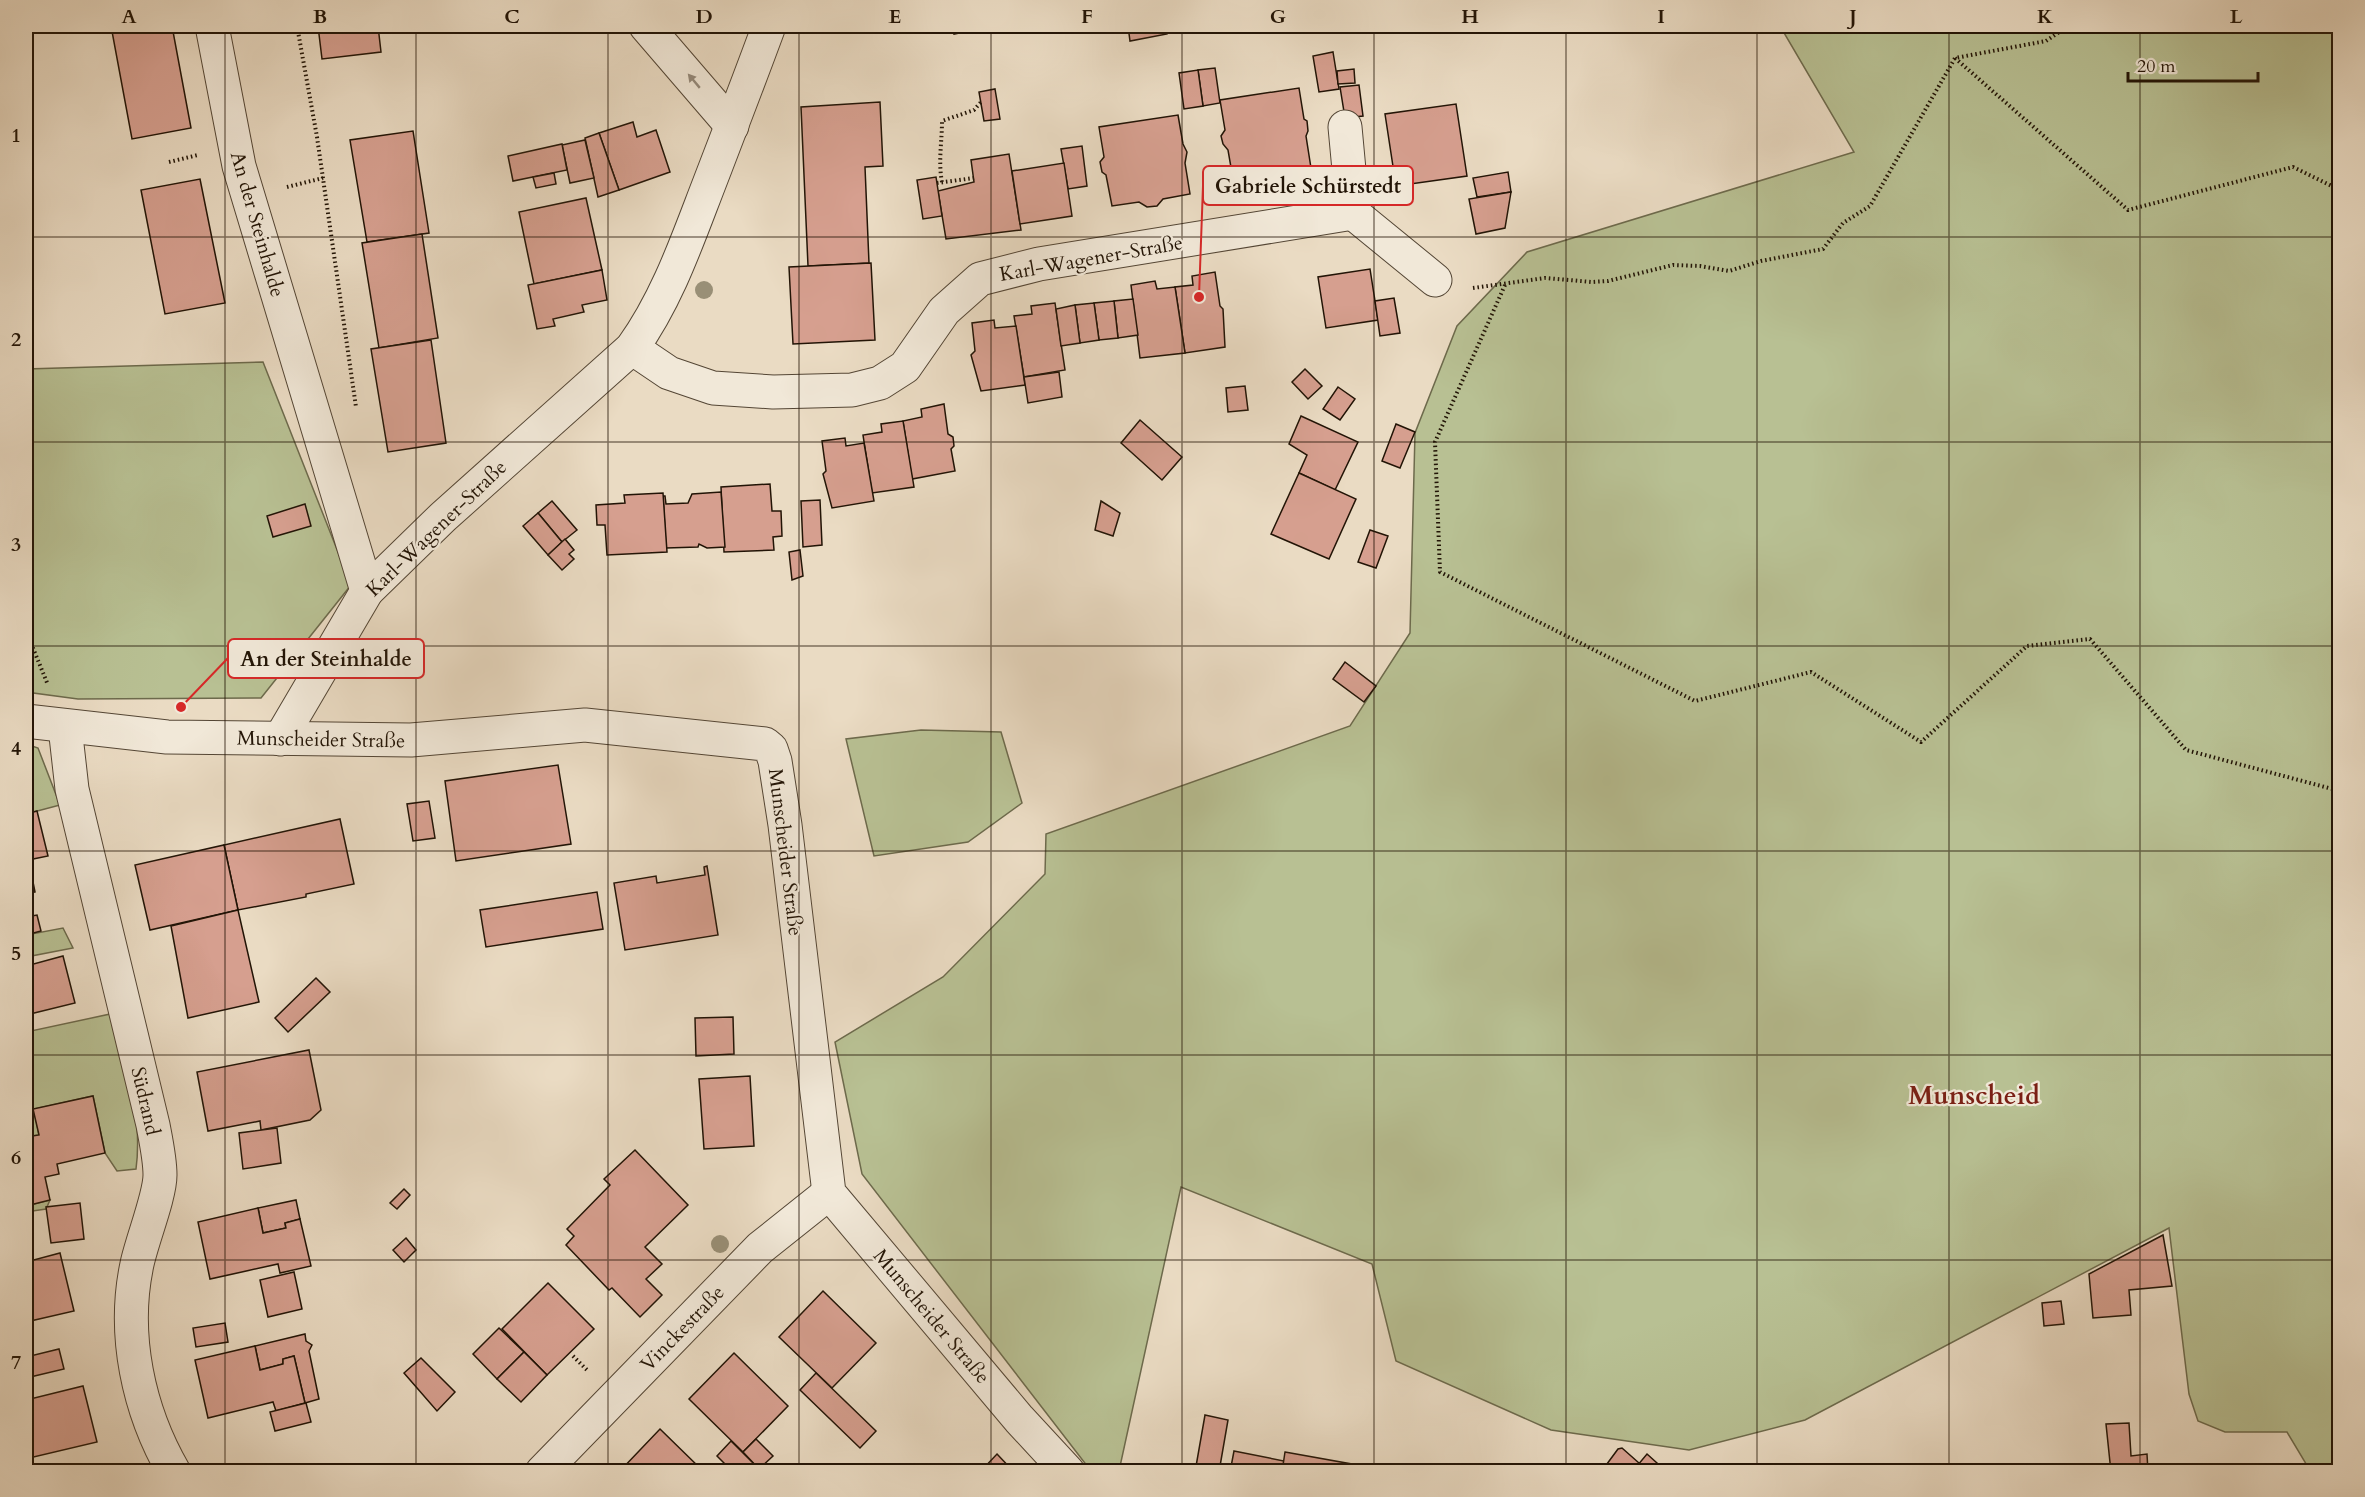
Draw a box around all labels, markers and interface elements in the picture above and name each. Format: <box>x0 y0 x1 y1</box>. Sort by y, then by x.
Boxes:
text: A <box>121 3 137 30</box>
text: B <box>313 3 327 30</box>
text: C <box>504 3 520 30</box>
text: D <box>695 3 713 30</box>
text: E <box>889 3 901 30</box>
text: F <box>1081 3 1093 30</box>
text: G <box>1270 3 1286 30</box>
text: H <box>1461 3 1479 30</box>
text: I <box>1657 3 1665 30</box>
text: J <box>1846 3 1857 30</box>
text: K <box>2037 3 2054 30</box>
text: L <box>2230 3 2243 30</box>
scale bar <box>2128 45 2258 83</box>
text: 20 m <box>2137 54 2176 79</box>
one-way arrow <box>688 74 701 89</box>
text: 1 <box>11 122 21 149</box>
street label: An der Steinhalde <box>224 148 291 300</box>
callout: Gabriele Schürstedt <box>1203 166 1413 205</box>
text: Gabriele Schürstedt <box>1215 172 1402 201</box>
street label: Karl-Wagener-Straße <box>997 229 1185 288</box>
text: 2 <box>11 326 21 353</box>
street label: Karl-Wagener-Straße <box>360 454 513 603</box>
text: 3 <box>11 531 21 558</box>
callout: An der Steinhalde <box>228 639 424 678</box>
text: An der Steinhalde <box>240 645 412 674</box>
street label: Munscheider Straße <box>237 725 405 754</box>
text: 4 <box>11 735 21 762</box>
street label: Munscheider Straße <box>762 767 809 937</box>
text: 5 <box>11 940 21 967</box>
street label: Südrand <box>125 1064 167 1138</box>
district label: Munscheid <box>1908 1078 2040 1113</box>
text: 6 <box>11 1144 21 1171</box>
street label: Munscheider Straße <box>867 1243 996 1389</box>
street label: Vinckestraße <box>634 1279 730 1377</box>
text: 7 <box>11 1349 21 1376</box>

